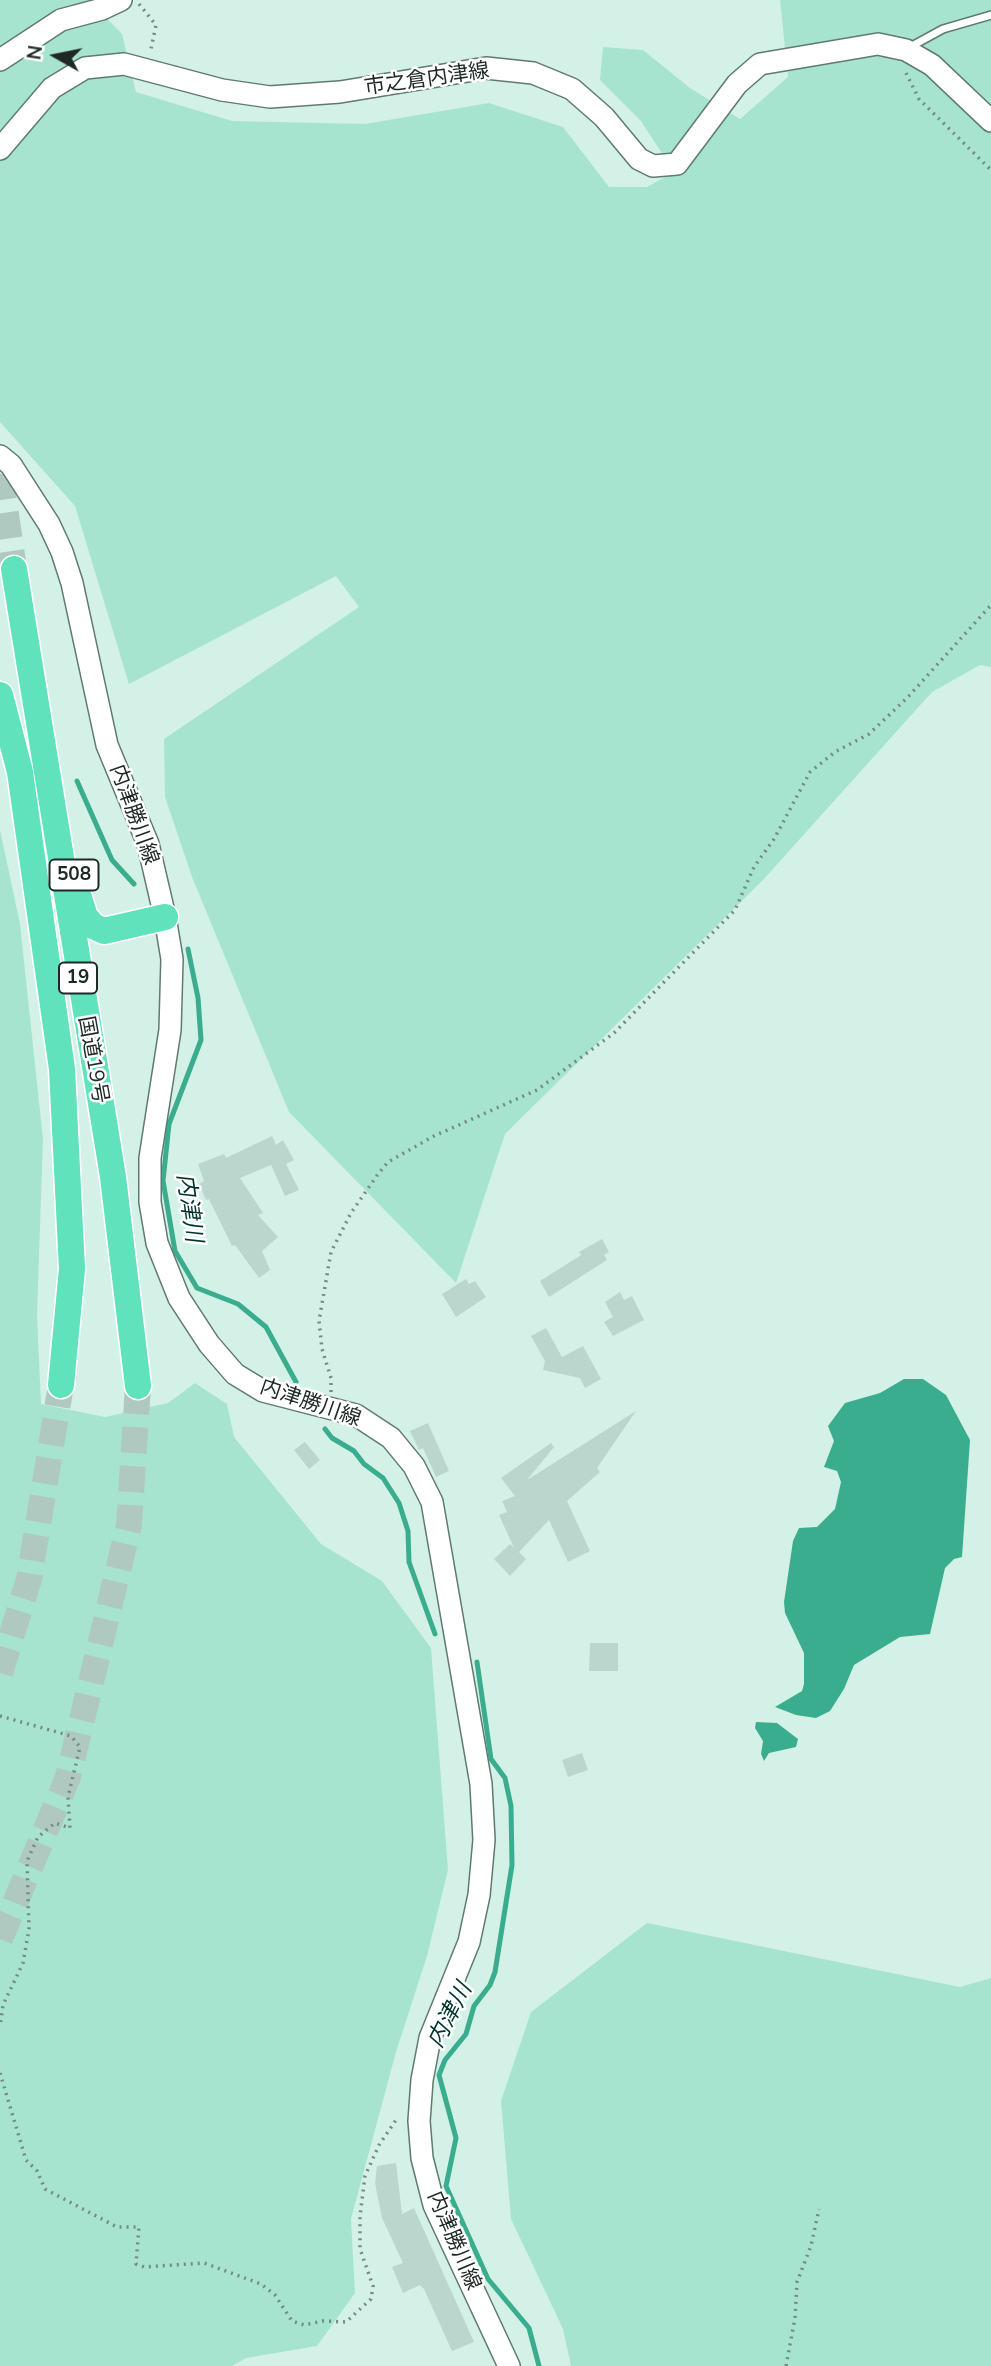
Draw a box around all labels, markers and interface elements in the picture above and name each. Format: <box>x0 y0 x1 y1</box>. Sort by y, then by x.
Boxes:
north arrow <box>21 21 91 91</box>
text: N <box>21 44 49 62</box>
street label: 市之倉内津線 <box>363 59 491 101</box>
street label: 内津勝川線 <box>103 761 163 869</box>
road number: 508 <box>50 860 98 890</box>
road number: 19 <box>59 962 97 994</box>
street label: 国道19号 <box>72 1014 112 1106</box>
water label: 内津川 <box>170 1172 206 1244</box>
street label: 内津勝川線 <box>256 1375 364 1433</box>
water label: 内津川 <box>423 1979 479 2053</box>
street label: 内津勝川線 <box>421 2188 485 2294</box>

